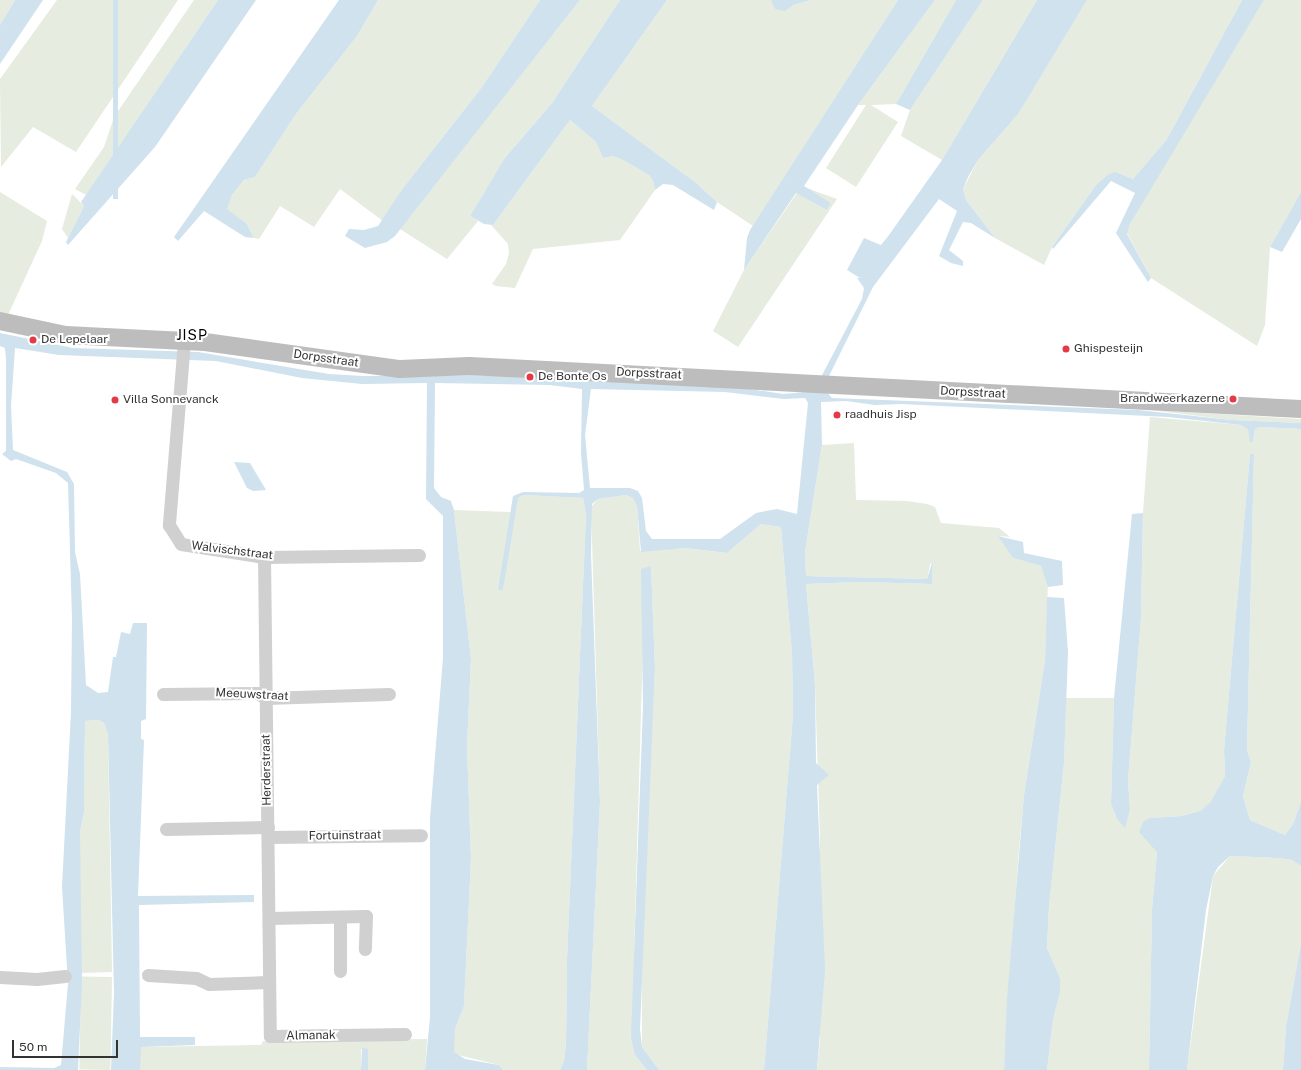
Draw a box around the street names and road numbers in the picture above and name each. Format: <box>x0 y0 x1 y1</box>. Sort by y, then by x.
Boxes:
street label: Dorpsstraat <box>292 347 360 371</box>
street label: Dorpsstraat <box>616 365 682 383</box>
street label: Dorpsstraat <box>940 384 1006 402</box>
street label: Walvischstraat <box>190 539 274 563</box>
street label: Meeuwstraat <box>215 686 289 704</box>
street label: Herderstraat <box>259 734 275 806</box>
street label: Fortuinstraat <box>309 828 381 844</box>
street label: Almanak <box>286 1028 336 1044</box>

